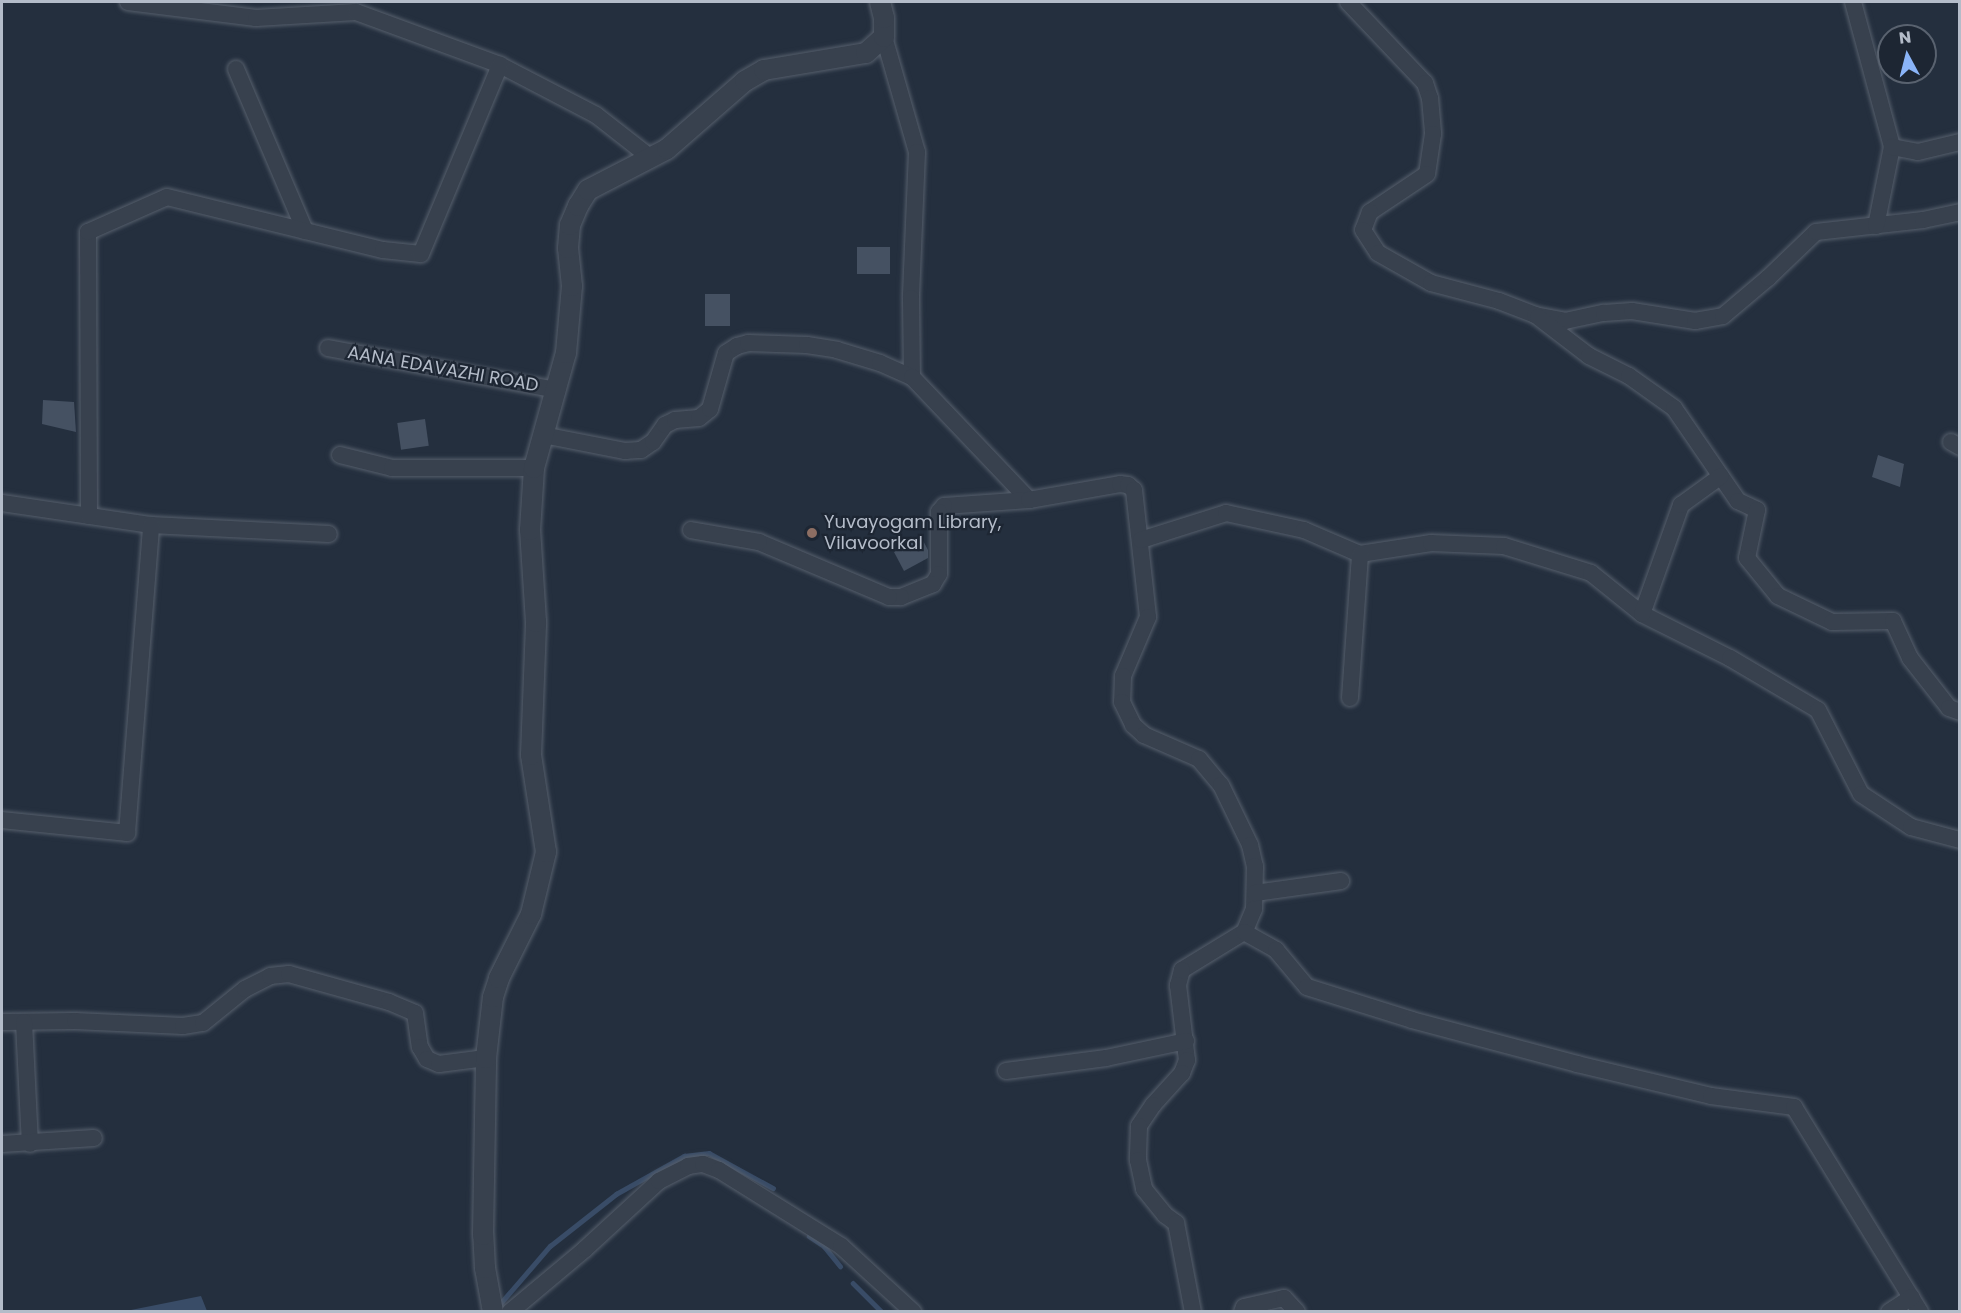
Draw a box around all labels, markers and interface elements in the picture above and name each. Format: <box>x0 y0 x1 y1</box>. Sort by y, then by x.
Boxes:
north arrow <box>1877 24 1937 84</box>
text: N <box>1898 25 1912 50</box>
street label: AANA EDAVAZHI ROAD <box>346 342 540 396</box>
place label: Yuvayogam Library, Vilavoorkal <box>824 512 1001 554</box>
marker: Yuvayogam Library, Vilavoorkal <box>805 526 819 540</box>

